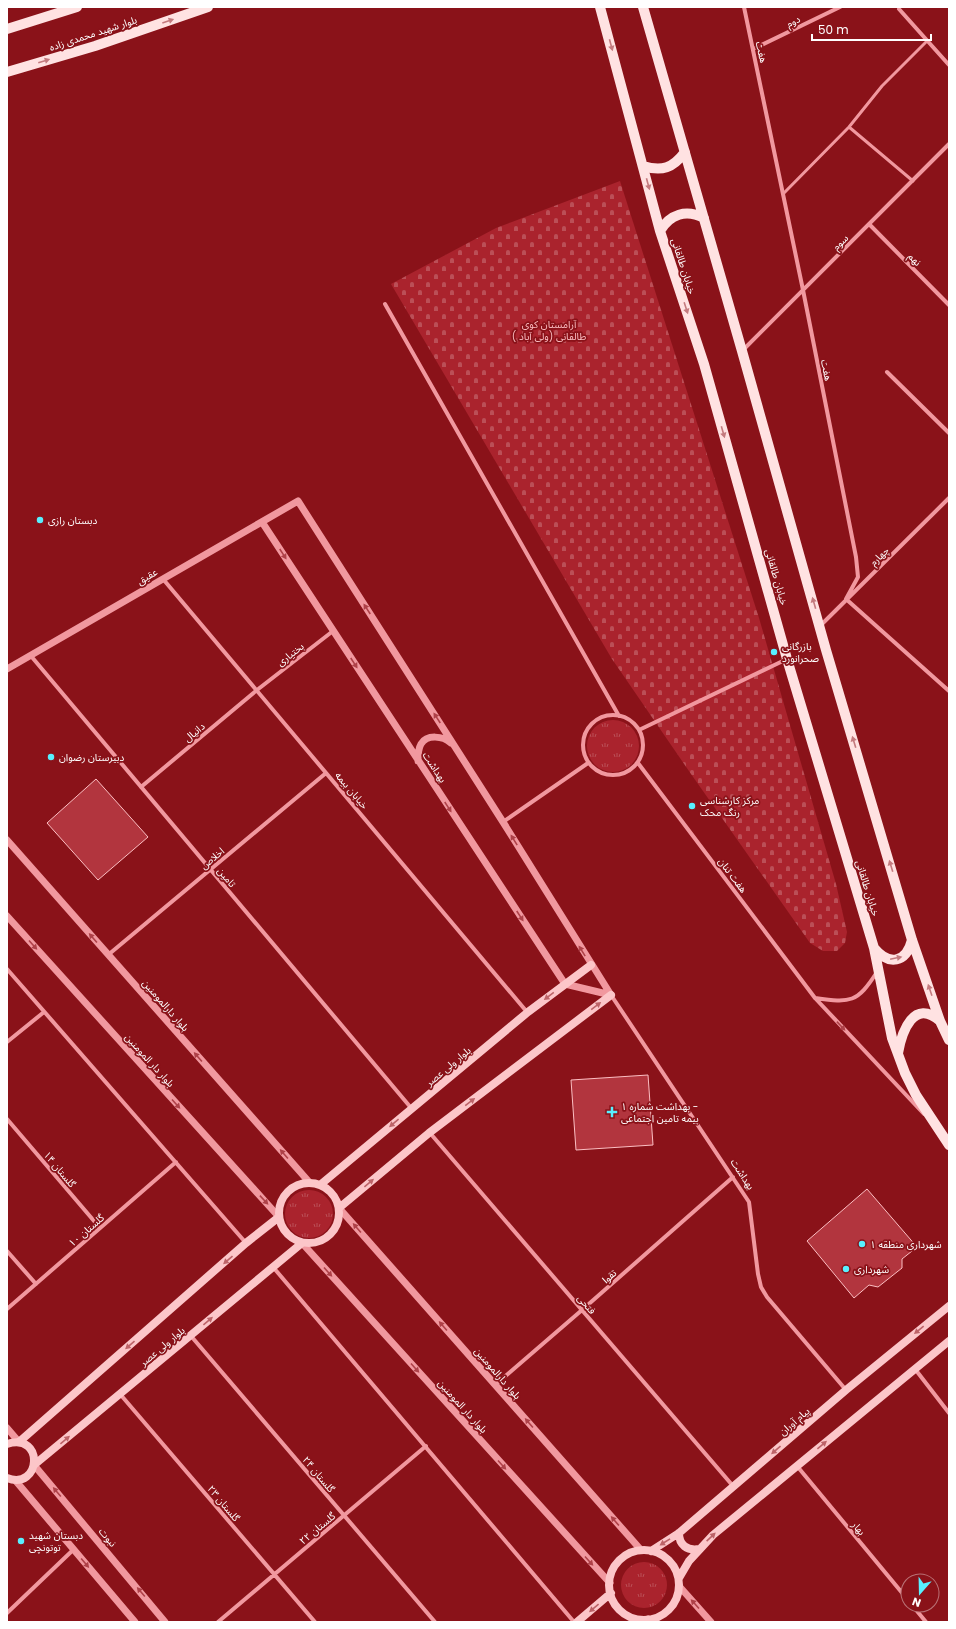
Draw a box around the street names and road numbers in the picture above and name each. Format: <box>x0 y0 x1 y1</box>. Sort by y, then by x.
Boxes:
street label: بلوار شهید محمدی زاده <box>47 12 139 55</box>
street label: دوم <box>784 12 803 32</box>
street label: هفت <box>752 40 771 64</box>
street label: سوم <box>829 231 853 255</box>
street label: خیابان طالقانی <box>667 236 700 296</box>
street label: نهم <box>905 249 925 270</box>
street label: هفت <box>817 358 836 382</box>
street label: چهارم <box>866 543 893 570</box>
street label: خیابان طالقانی <box>761 547 792 607</box>
street label: عقیق <box>134 564 160 588</box>
street label: بختیاری <box>274 639 307 670</box>
street label: دانیال <box>181 719 208 746</box>
street label: بهداشت <box>419 749 450 786</box>
street label: خیابان بیمه <box>331 768 372 812</box>
street label: اخلاص <box>197 844 228 873</box>
street label: هفت تنان <box>714 855 751 896</box>
street label: خیابان طالقانی <box>852 858 883 918</box>
street label: تامین <box>214 864 240 891</box>
street label: بلوار دارالمومنین <box>139 976 193 1035</box>
street label: بلوار دار المومنین <box>121 1030 178 1091</box>
street label: بلوار ولی عصر <box>422 1043 474 1090</box>
street label: گلستان ۱۴ <box>40 1148 80 1191</box>
street label: بهداشت <box>727 1156 758 1193</box>
street label: گلستان ۱۰ <box>65 1210 108 1250</box>
street label: تقوا <box>599 1266 620 1287</box>
street label: فتحی <box>574 1291 600 1318</box>
street label: بلوار ولی عصر <box>136 1323 188 1370</box>
street label: بلوار دارالمومنین <box>471 1344 525 1403</box>
street label: بلوار دار المومنین <box>434 1376 491 1437</box>
street label: پیام آوران <box>776 1404 814 1440</box>
street label: گلستان ۲۴ <box>299 1453 339 1496</box>
street label: گلستان ۲۳ <box>204 1482 244 1525</box>
street label: گلستان ۲۲ <box>296 1508 339 1548</box>
street label: بهار <box>848 1517 869 1539</box>
street label: نبوت <box>95 1525 120 1550</box>

